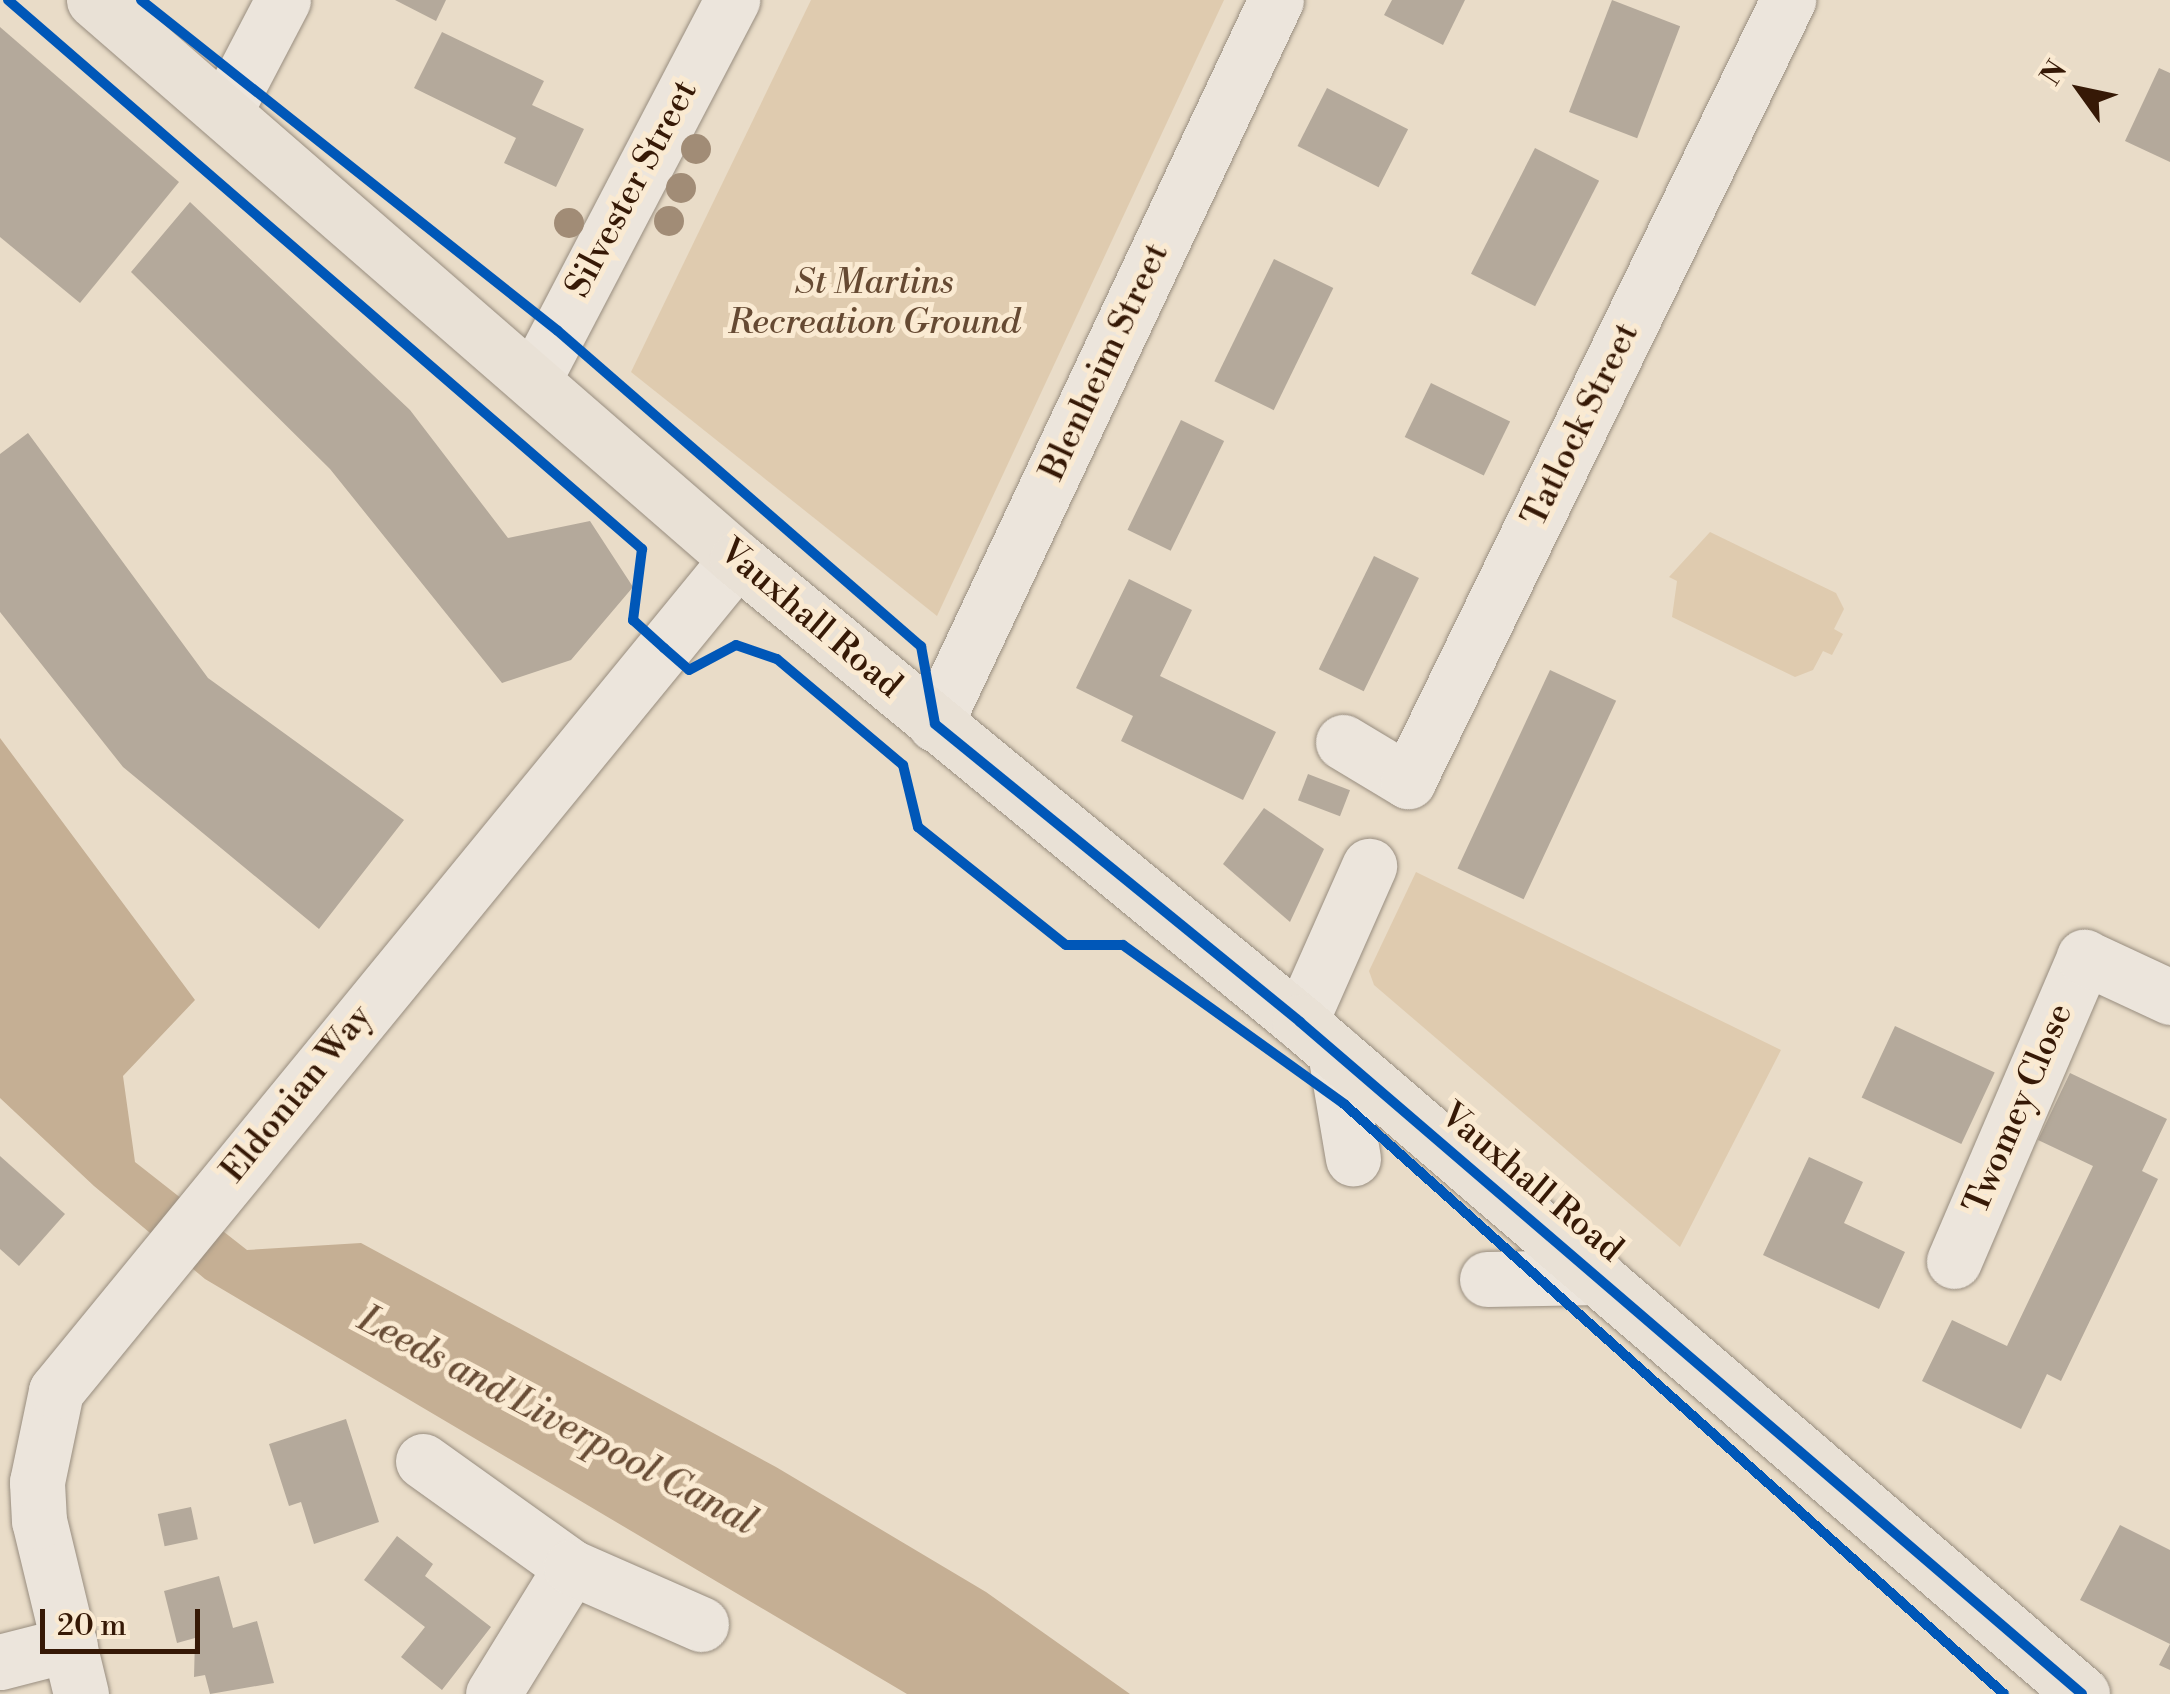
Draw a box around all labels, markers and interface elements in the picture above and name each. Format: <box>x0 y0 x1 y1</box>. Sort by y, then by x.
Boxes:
north arrow <box>2030 40 2130 140</box>
text: N <box>2034 55 2075 92</box>
street label: Silvester Street <box>557 73 707 305</box>
street label: Blenheim Street <box>1032 237 1178 487</box>
park label: St Martins Recreation Ground <box>728 262 1020 344</box>
street label: Tatlock Street <box>1514 316 1648 534</box>
street label: Vauxhall Road <box>710 531 910 707</box>
street label: Eldonian Way <box>213 997 381 1191</box>
street label: Twomey Close <box>1956 997 2082 1221</box>
street label: Vauxhall Road <box>1431 1095 1631 1271</box>
water label: Leeds and Liverpool Canal <box>350 1297 764 1545</box>
scale bar <box>45 1589 205 1651</box>
text: 20 m <box>57 1607 126 1645</box>

